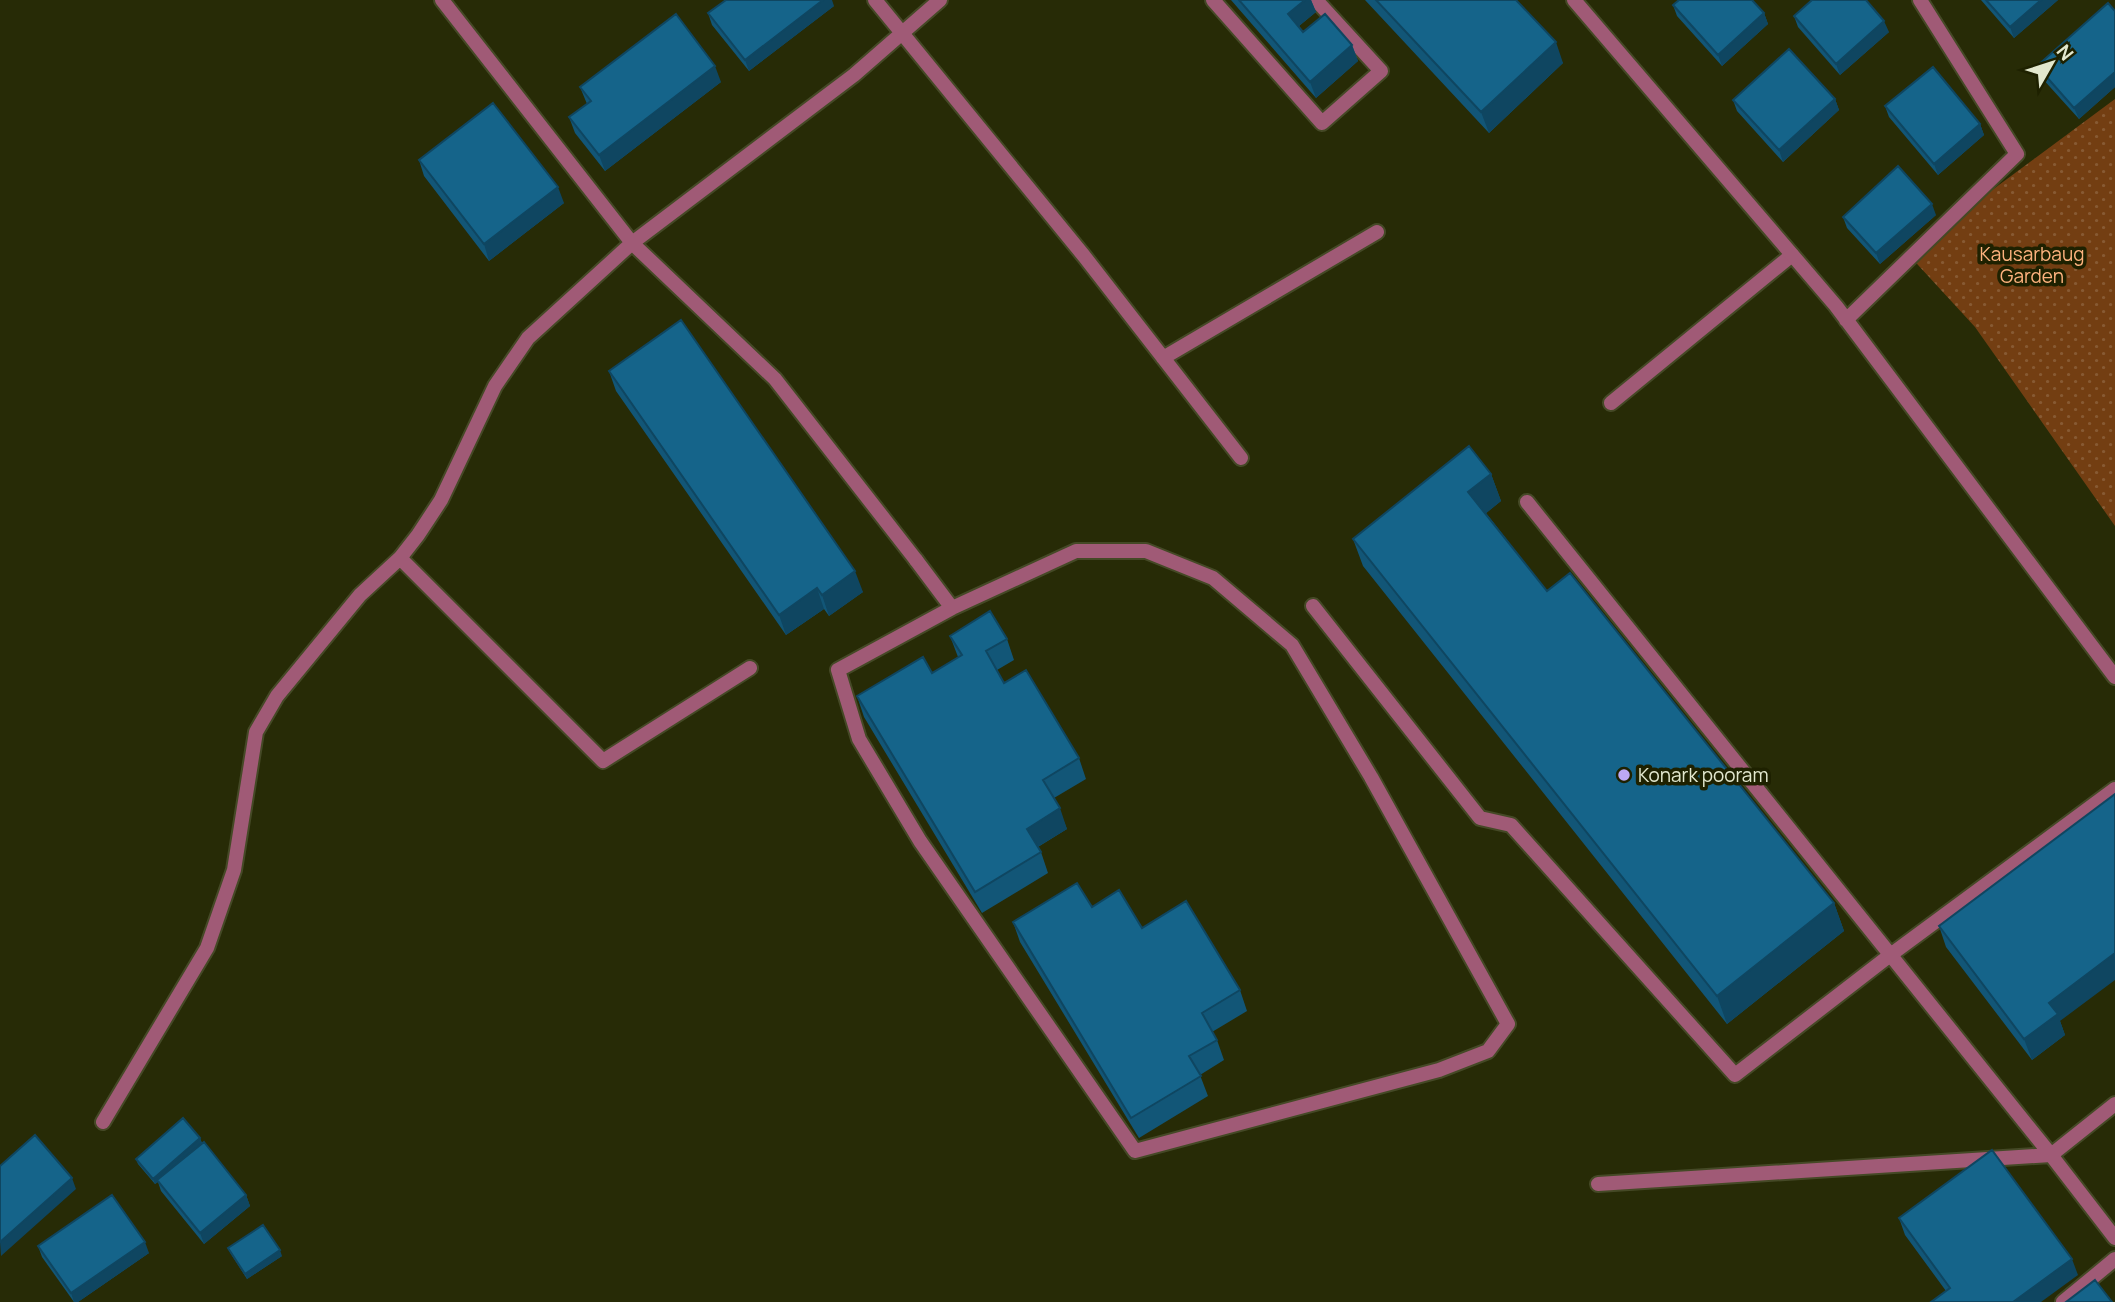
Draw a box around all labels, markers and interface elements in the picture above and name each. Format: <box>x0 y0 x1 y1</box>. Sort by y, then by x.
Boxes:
north arrow <box>2017 28 2087 98</box>
text: N <box>2051 39 2080 66</box>
park label: Kausarbaug Garden <box>1980 241 2084 289</box>
place label: Konark pooram <box>1638 762 1769 788</box>
marker: Konark pooram <box>1616 767 1632 783</box>

